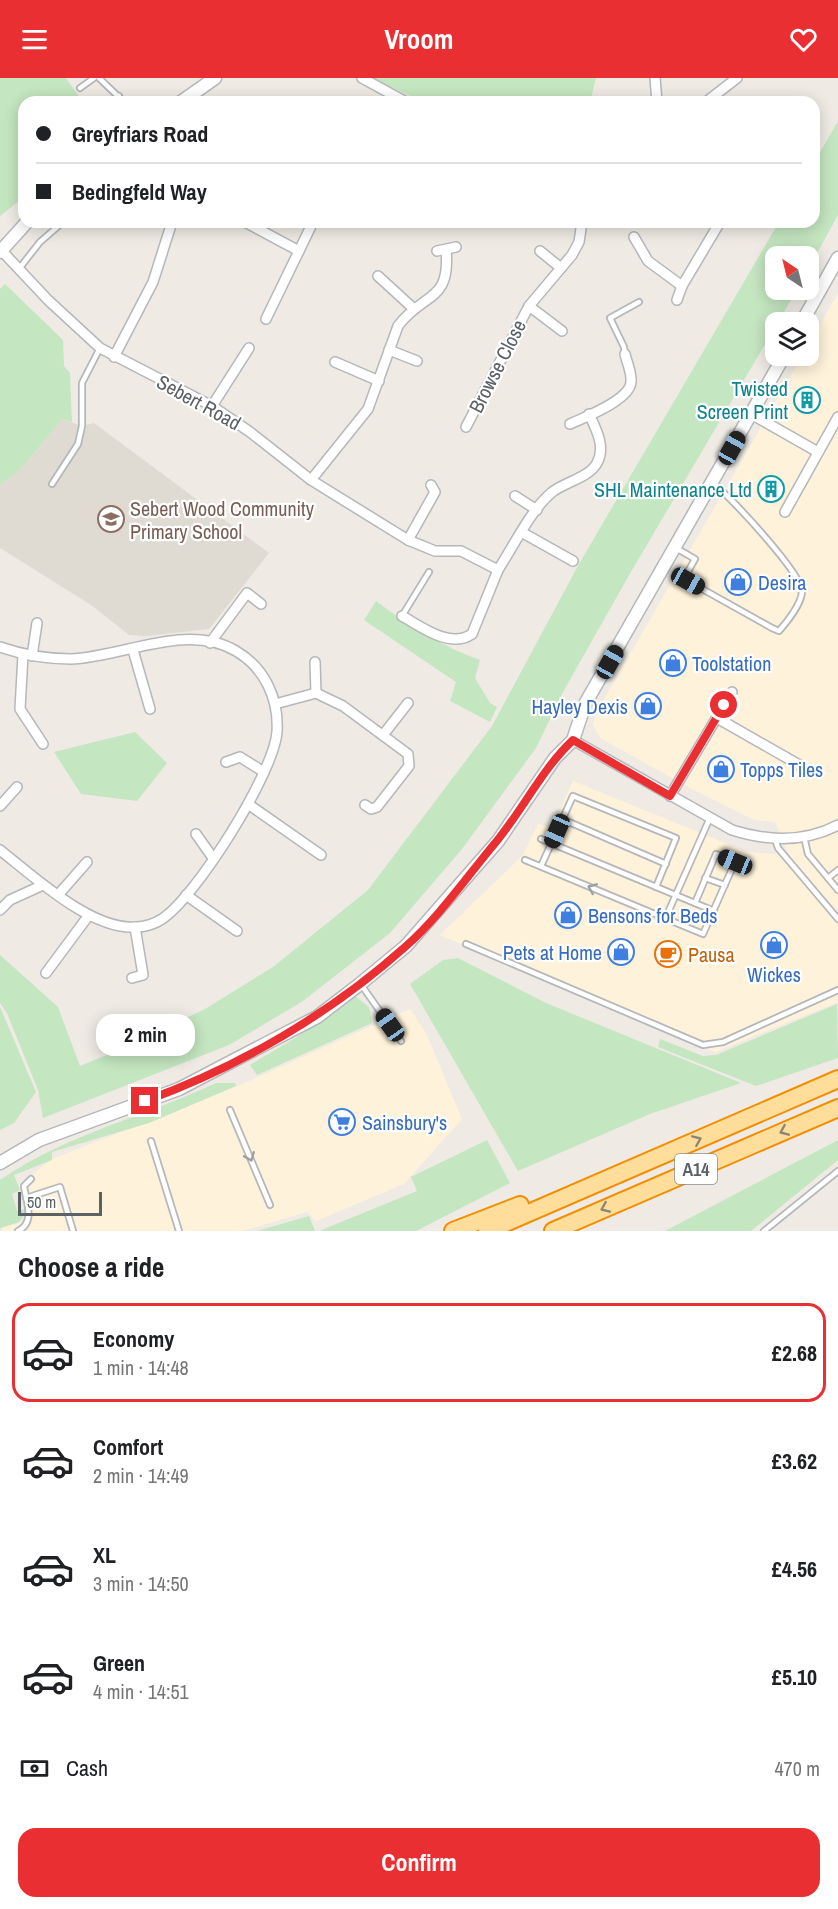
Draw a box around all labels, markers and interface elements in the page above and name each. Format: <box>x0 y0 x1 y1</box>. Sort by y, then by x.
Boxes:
text: Vroom <box>385 21 453 57</box>
icon: menu <box>18 23 51 56</box>
icon: heart <box>787 23 820 56</box>
text: Greyfriars Road <box>72 119 208 149</box>
text: Bedingfeld Way <box>72 177 207 207</box>
north arrow <box>765 246 819 300</box>
map controls <box>765 246 819 366</box>
button: layers <box>765 312 819 366</box>
street label: Browse Close <box>462 315 532 417</box>
street label: Sebert Road <box>152 368 246 436</box>
place label: Twisted Screen Print <box>697 375 788 425</box>
building icon: Twisted Screen Print <box>792 385 822 415</box>
car <box>715 428 749 468</box>
building icon: SHL Maintenance Ltd <box>756 474 786 504</box>
place label: SHL Maintenance Ltd <box>594 476 752 503</box>
place label: Sebert Wood Community Primary School <box>130 495 315 545</box>
school or university icon: Sebert Wood Community Primary School <box>96 504 126 534</box>
car <box>668 564 708 598</box>
shop icon: Desira <box>723 567 753 597</box>
place label: Desira <box>758 569 806 596</box>
car <box>593 642 627 682</box>
shop icon: Toolstation <box>658 648 688 678</box>
place label: Toolstation <box>692 650 771 677</box>
shop icon: Hayley Dexis <box>633 691 663 721</box>
route start <box>710 691 737 718</box>
place label: Hayley Dexis <box>531 693 628 720</box>
shop icon: Topps Tiles <box>706 754 736 784</box>
place label: Topps Tiles <box>740 756 823 783</box>
car <box>541 811 573 851</box>
car <box>715 847 755 877</box>
one-way arrow <box>587 883 598 895</box>
shop icon: Bensons for Beds <box>553 900 583 930</box>
place label: Bensons for Beds <box>588 902 717 929</box>
shop icon: Wickes <box>759 930 789 960</box>
shop icon: Pets at Home <box>606 937 636 967</box>
place label: Pets at Home <box>503 939 602 966</box>
cafe icon: Pausa <box>653 939 683 969</box>
place label: Pausa <box>688 941 735 968</box>
place label: Wickes <box>747 961 801 988</box>
car <box>372 1005 408 1045</box>
callout: 2 min <box>96 1014 195 1056</box>
text: 2 min <box>124 1021 167 1048</box>
route end <box>131 1087 158 1114</box>
supermarket icon: Sainsbury's <box>327 1107 357 1137</box>
place label: Sainsbury's <box>362 1109 447 1136</box>
one-way arrow <box>780 1124 791 1136</box>
one-way arrow <box>690 1135 701 1147</box>
one-way arrow <box>243 1151 255 1162</box>
road number: A14 <box>675 1154 717 1184</box>
scale bar <box>18 1189 102 1216</box>
text: 50 m <box>27 1191 56 1213</box>
one-way arrow <box>600 1201 611 1213</box>
text: Choose a ride <box>18 1249 164 1285</box>
text: Economy <box>93 1324 174 1354</box>
icon: car <box>21 1326 75 1380</box>
text: £2.68 <box>772 1338 817 1368</box>
text: 1 min · 14:48 <box>93 1354 189 1381</box>
text: Comfort <box>93 1432 163 1462</box>
icon: car <box>21 1434 75 1488</box>
text: £3.62 <box>772 1446 817 1476</box>
text: 2 min · 14:49 <box>93 1462 189 1489</box>
text: XL <box>93 1540 116 1570</box>
icon: car <box>21 1542 75 1596</box>
text: £4.56 <box>772 1554 817 1584</box>
text: 3 min · 14:50 <box>93 1570 189 1597</box>
text: Green <box>93 1648 145 1678</box>
icon: car <box>21 1650 75 1704</box>
text: £5.10 <box>772 1662 817 1692</box>
text: 4 min · 14:51 <box>93 1678 189 1705</box>
icon: cash <box>18 1752 51 1785</box>
text: Cash <box>66 1753 108 1783</box>
text: 470 m <box>774 1755 820 1782</box>
button: Confirm <box>18 1828 820 1897</box>

